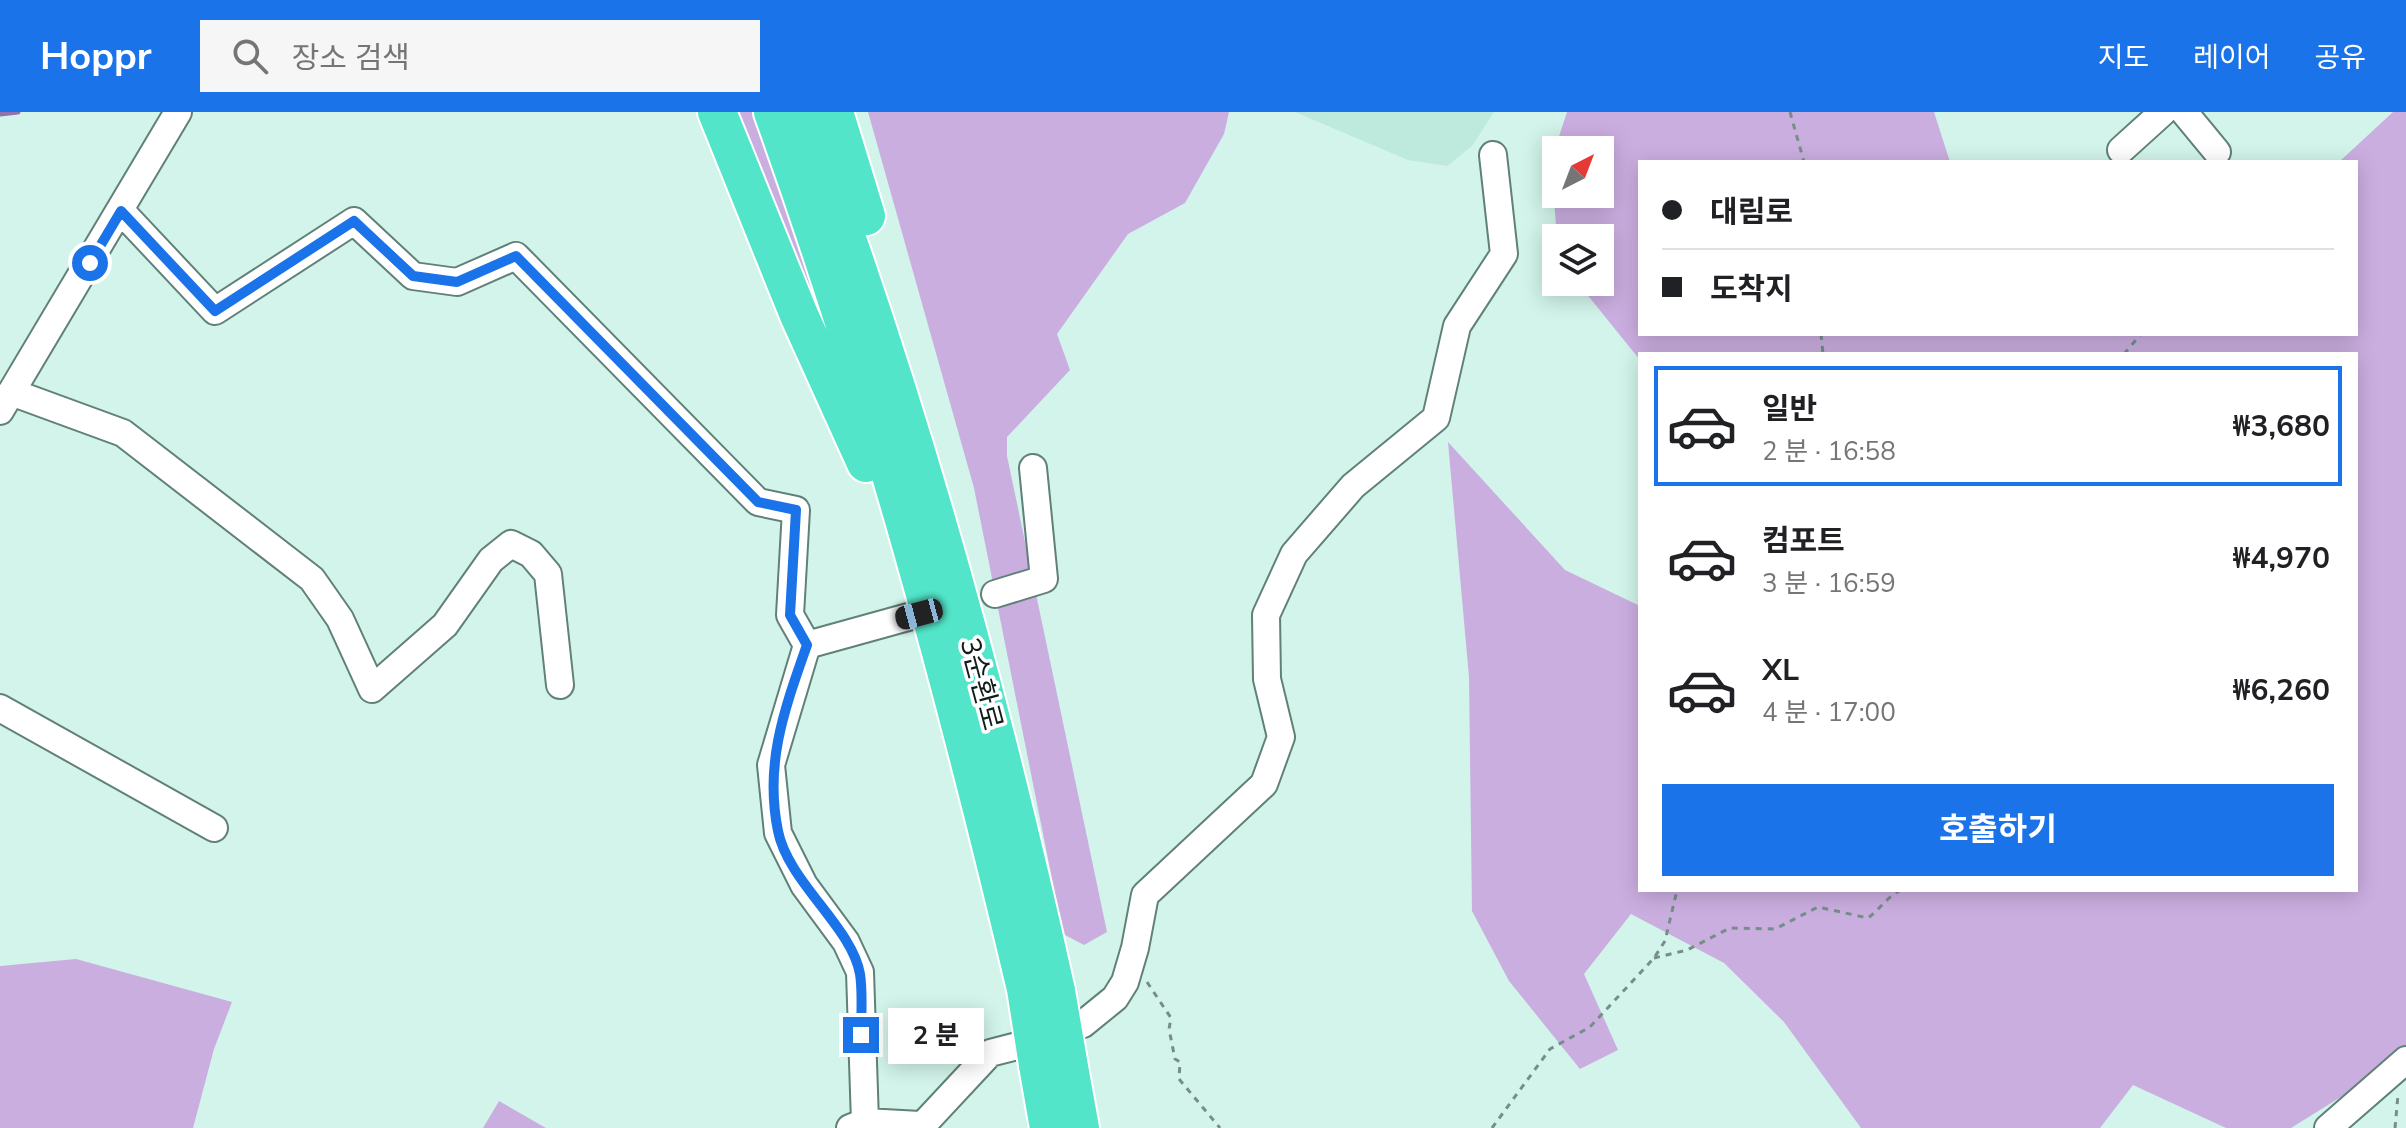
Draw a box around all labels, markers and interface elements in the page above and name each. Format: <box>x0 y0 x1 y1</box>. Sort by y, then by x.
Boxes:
search box <box>200 20 760 92</box>
text: Hoppr <box>40 31 152 82</box>
icon: search <box>228 34 272 78</box>
text: 장소 검색 <box>292 38 410 79</box>
text: 지도 <box>2098 39 2149 77</box>
text: 레이어 <box>2193 39 2270 77</box>
text: 공유 <box>2314 39 2366 77</box>
north arrow <box>1542 136 1614 208</box>
map controls <box>1542 136 1614 296</box>
text: 대림로 <box>1710 192 1793 233</box>
button: layers <box>1542 224 1614 296</box>
route start <box>72 245 108 281</box>
text: 도착지 <box>1710 269 1793 310</box>
text: 일반 <box>1762 389 1817 430</box>
icon: car <box>1666 390 1738 462</box>
text: ₩3,680 <box>2233 406 2330 447</box>
text: 2 분 · 16:58 <box>1762 434 1896 469</box>
text: 컴포트 <box>1762 521 1845 562</box>
icon: car <box>1666 522 1738 594</box>
text: ₩4,970 <box>2233 538 2330 579</box>
text: 3 분 · 16:59 <box>1762 566 1896 601</box>
car <box>893 596 945 632</box>
street label: 3순환로 <box>950 634 1012 734</box>
text: XL <box>1762 650 1799 691</box>
icon: car <box>1666 654 1738 726</box>
text: ₩6,260 <box>2233 670 2330 711</box>
text: 4 분 · 17:00 <box>1762 695 1896 730</box>
button: 호출하기 <box>1662 784 2334 876</box>
callout: 2 분 <box>889 1007 985 1063</box>
route end <box>843 1017 879 1053</box>
text: 2 분 <box>913 1018 959 1053</box>

